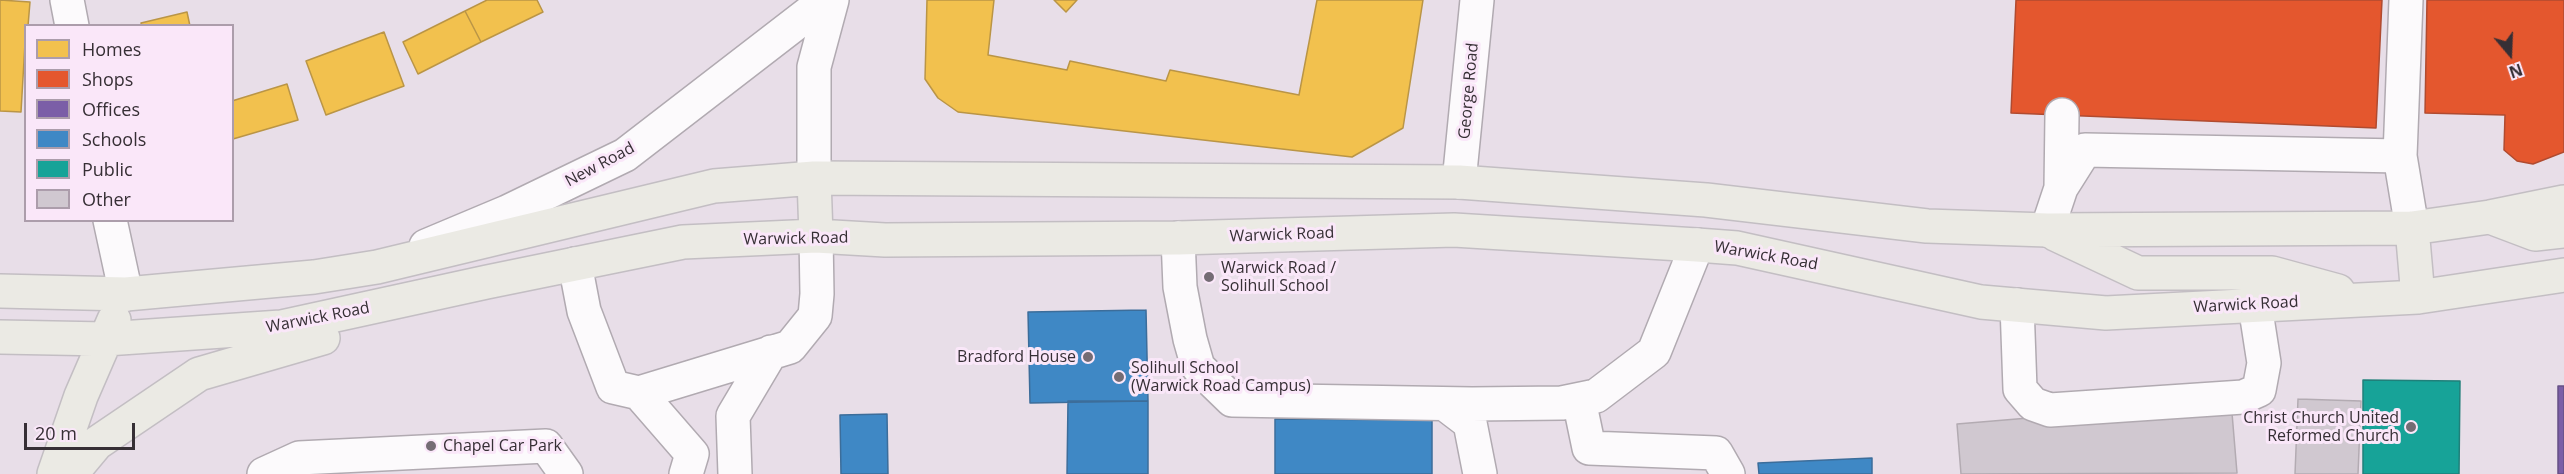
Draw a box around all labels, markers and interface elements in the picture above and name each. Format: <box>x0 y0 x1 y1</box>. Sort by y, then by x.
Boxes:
legend <box>24 24 234 222</box>
north arrow <box>2480 24 2540 84</box>
text: Homes <box>82 37 141 61</box>
street label: George Road <box>1455 42 1483 140</box>
text: N <box>2506 58 2526 84</box>
text: Shops <box>82 67 133 91</box>
text: Offices <box>82 97 140 121</box>
text: Schools <box>82 127 146 151</box>
street label: New Road <box>562 139 638 191</box>
text: Public <box>82 157 133 181</box>
text: Other <box>82 187 131 211</box>
street label: Warwick Road <box>1229 224 1335 246</box>
street label: Warwick Road <box>743 228 849 250</box>
street label: Warwick Road <box>1713 237 1819 275</box>
place label: Warwick Road / Solihull School <box>1221 258 1336 296</box>
marker: Warwick Road / Solihull School <box>1202 270 1216 284</box>
street label: Warwick Road <box>2193 293 2299 317</box>
street label: Warwick Road <box>265 299 371 337</box>
place label: Bradford House <box>957 347 1076 367</box>
marker: Bradford House <box>1081 350 1095 364</box>
place label: Solihull School (Warwick Road Campus) <box>1131 358 1311 396</box>
marker: Solihull School (Warwick Road Campus) <box>1112 370 1126 384</box>
place label: Christ Church United Reformed Church <box>2243 408 2399 446</box>
scale bar <box>27 411 138 449</box>
marker: Christ Church United Reformed Church <box>2404 420 2418 434</box>
text: 20 m <box>35 421 77 445</box>
place label: Chapel Car Park <box>443 436 562 456</box>
marker: Chapel Car Park <box>424 439 438 453</box>

